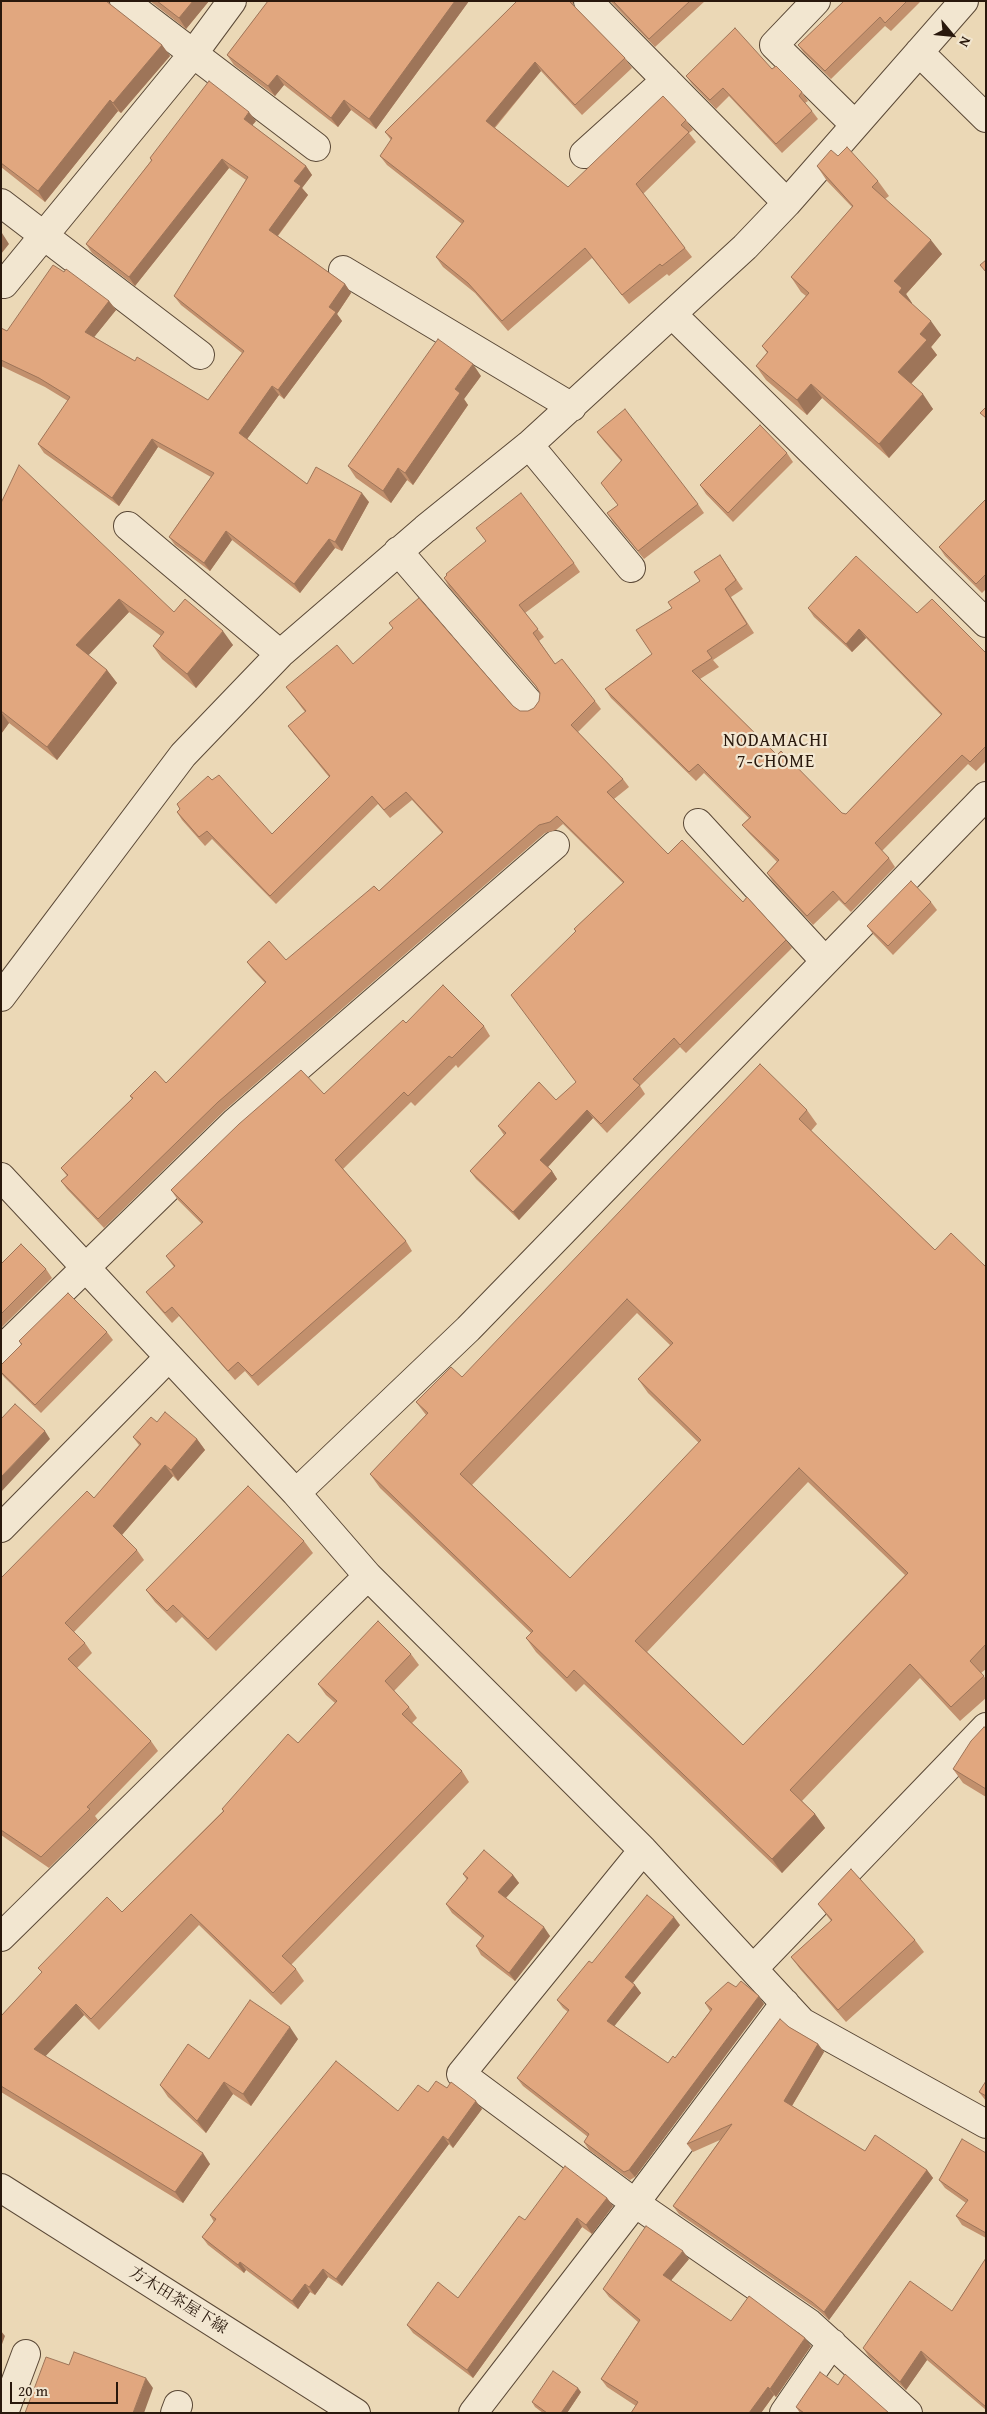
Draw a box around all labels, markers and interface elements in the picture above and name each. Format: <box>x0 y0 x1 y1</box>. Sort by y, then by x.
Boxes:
north arrow <box>927 10 977 60</box>
text: N <box>954 33 976 51</box>
district label: NODAMACHI 7-CHOME <box>722 730 830 772</box>
street label: 方木田茶屋下線 <box>125 2263 231 2339</box>
scale bar <box>12 2372 120 2404</box>
text: 20 m <box>18 2380 48 2401</box>

